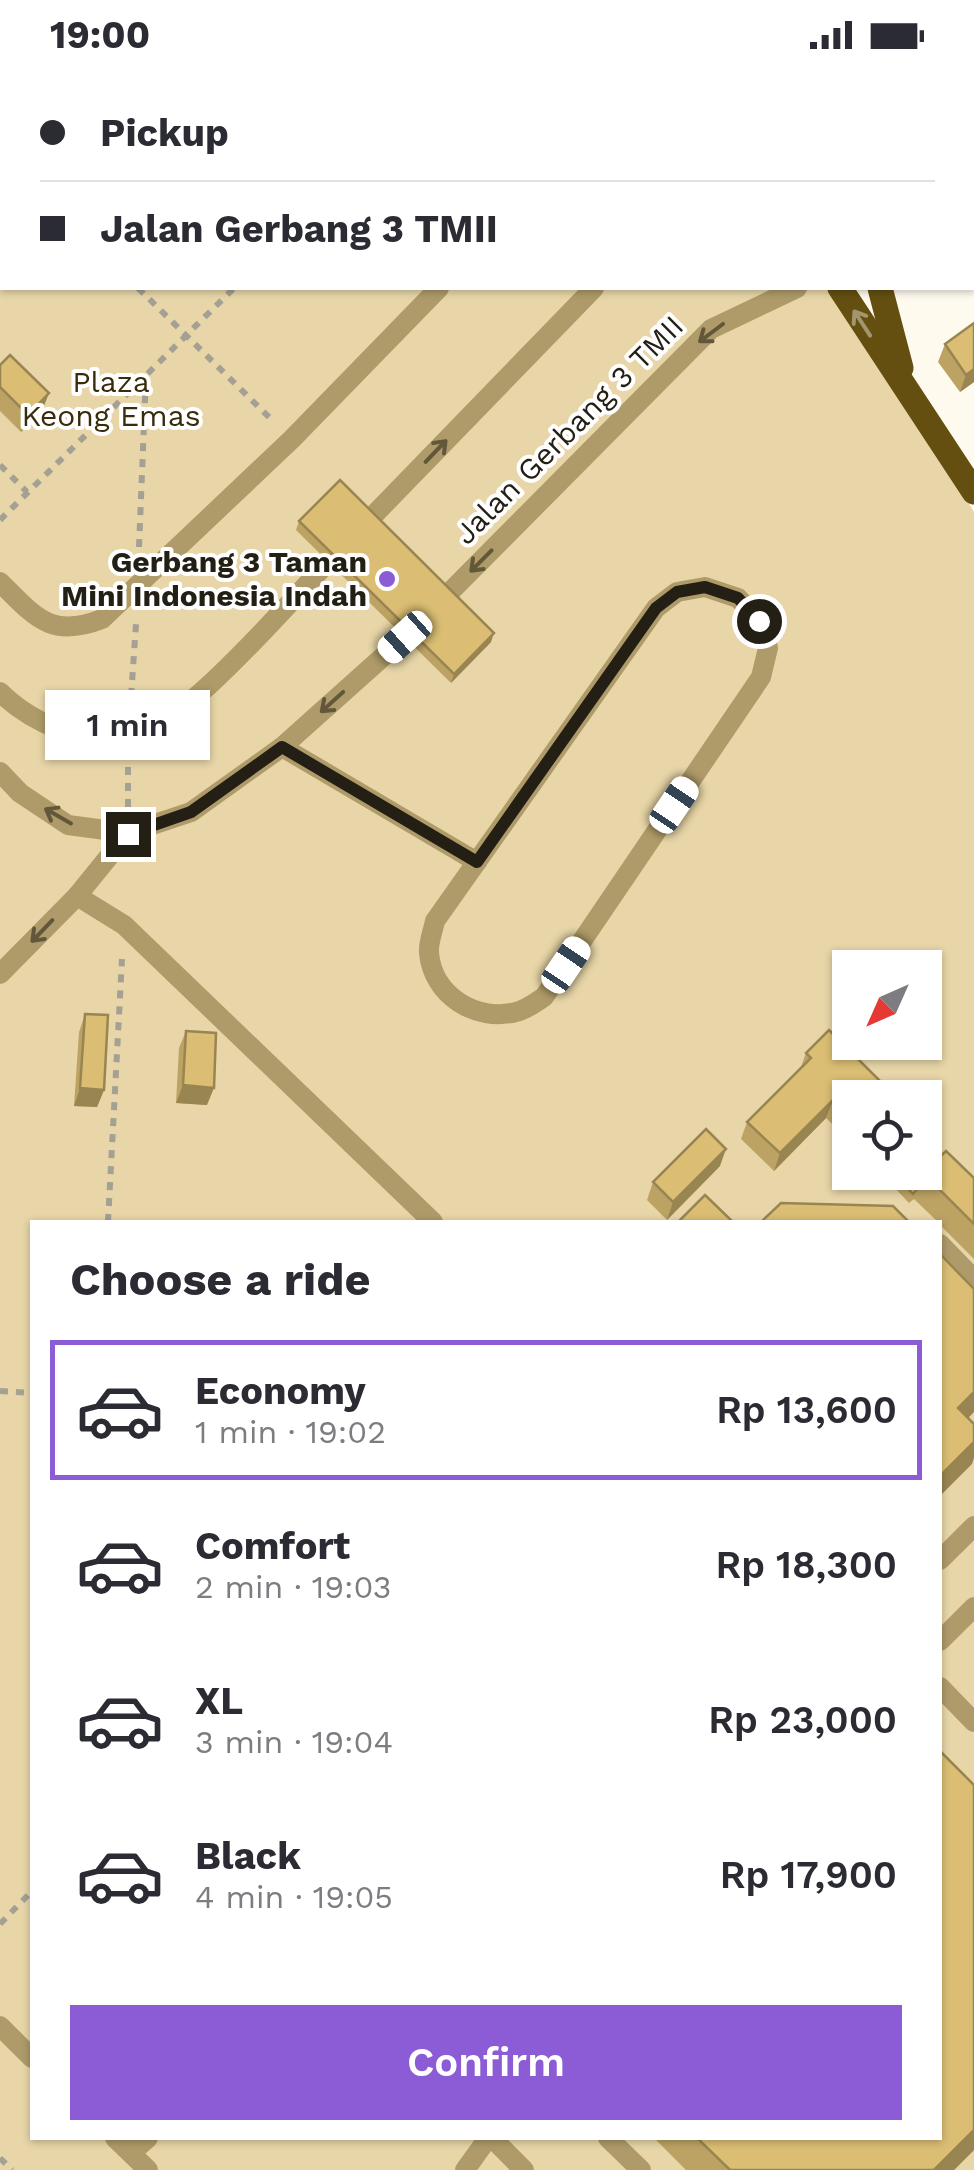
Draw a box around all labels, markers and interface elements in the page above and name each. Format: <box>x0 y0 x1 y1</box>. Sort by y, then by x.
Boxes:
text: 19:00 <box>50 13 150 57</box>
text: Pickup <box>100 111 229 155</box>
text: Jalan Gerbang 3 TMII <box>100 207 498 251</box>
street label: Jalan Gerbang 3 TMII <box>447 308 690 551</box>
one-way arrow <box>852 309 873 337</box>
one-way arrow <box>698 322 725 343</box>
park label: Plaza Keong Emas <box>21 364 201 433</box>
one-way arrow <box>424 440 448 464</box>
place label: Gerbang 3 Taman Mini Indonesia Indah <box>61 544 367 613</box>
one-way arrow <box>469 549 493 573</box>
marker: Gerbang 3 Taman Mini Indonesia Indah <box>376 568 398 590</box>
route start <box>737 599 782 644</box>
car <box>373 606 437 668</box>
callout: 1 min <box>46 689 210 759</box>
one-way arrow <box>320 690 345 713</box>
text: 1 min <box>86 706 169 744</box>
car <box>645 772 703 838</box>
one-way arrow <box>44 806 73 826</box>
route end <box>106 812 151 857</box>
one-way arrow <box>30 919 54 943</box>
car <box>537 932 595 998</box>
north arrow <box>832 950 942 1060</box>
map controls <box>832 950 942 1190</box>
button: locate <box>832 1080 942 1190</box>
text: Choose a ride <box>70 1253 370 1306</box>
icon: car <box>75 1365 165 1455</box>
text: Economy <box>195 1369 366 1413</box>
text: Rp 13,600 <box>716 1388 897 1432</box>
text: 1 min · 19:02 <box>195 1413 386 1451</box>
icon: car <box>75 1520 165 1610</box>
text: Comfort <box>195 1524 350 1568</box>
text: Rp 18,300 <box>715 1543 897 1587</box>
text: 2 min · 19:03 <box>195 1568 391 1606</box>
icon: car <box>75 1675 165 1765</box>
text: XL <box>195 1679 243 1723</box>
text: Rp 23,000 <box>708 1698 897 1742</box>
text: 3 min · 19:04 <box>195 1723 393 1761</box>
icon: car <box>75 1830 165 1920</box>
text: Black <box>195 1834 301 1878</box>
text: Rp 17,900 <box>720 1853 897 1897</box>
text: 4 min · 19:05 <box>195 1878 393 1916</box>
button: Confirm <box>70 2005 902 2120</box>

